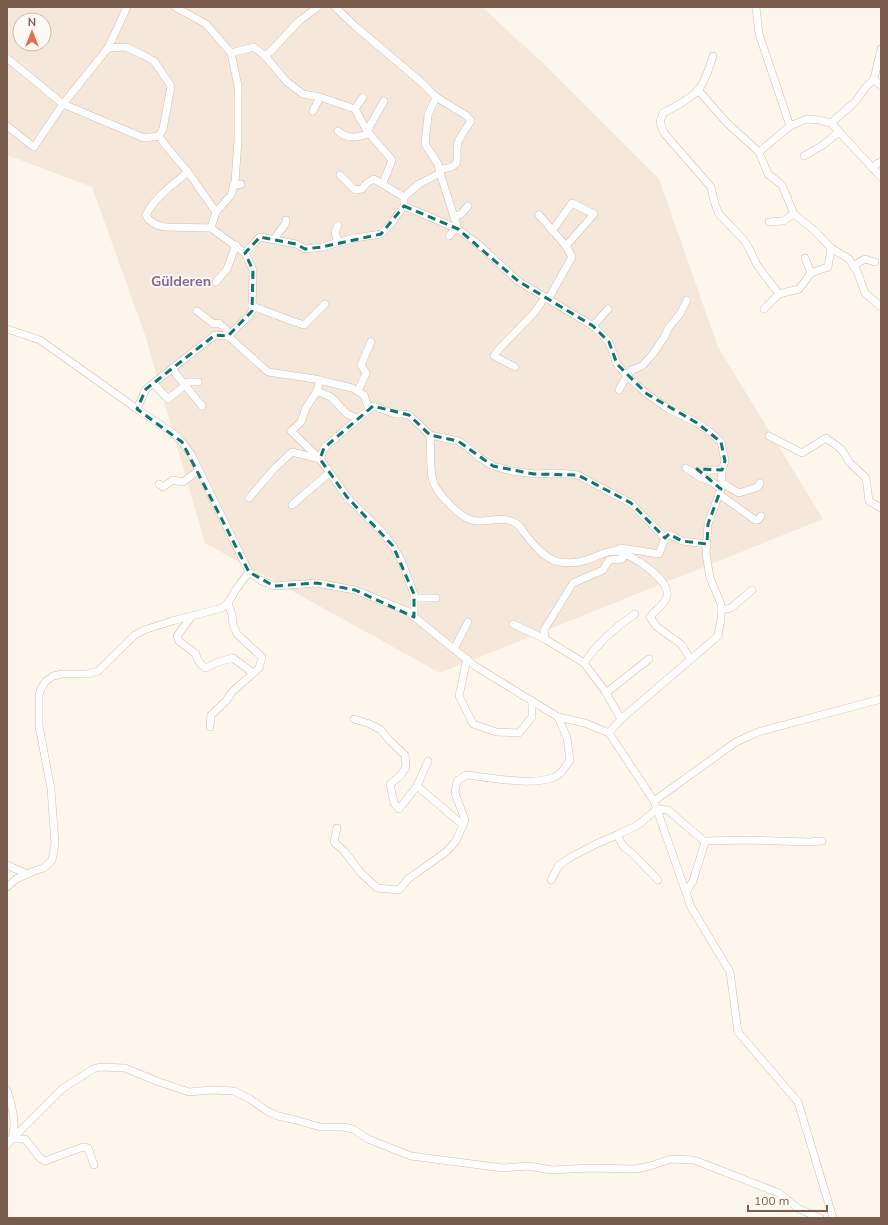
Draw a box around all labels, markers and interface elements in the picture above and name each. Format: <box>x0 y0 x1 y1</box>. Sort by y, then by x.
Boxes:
north arrow <box>12 12 52 52</box>
text: N <box>28 15 36 29</box>
district label: Gülderen <box>151 272 211 290</box>
scale bar <box>748 1187 827 1213</box>
text: 100 m <box>754 1193 789 1208</box>

